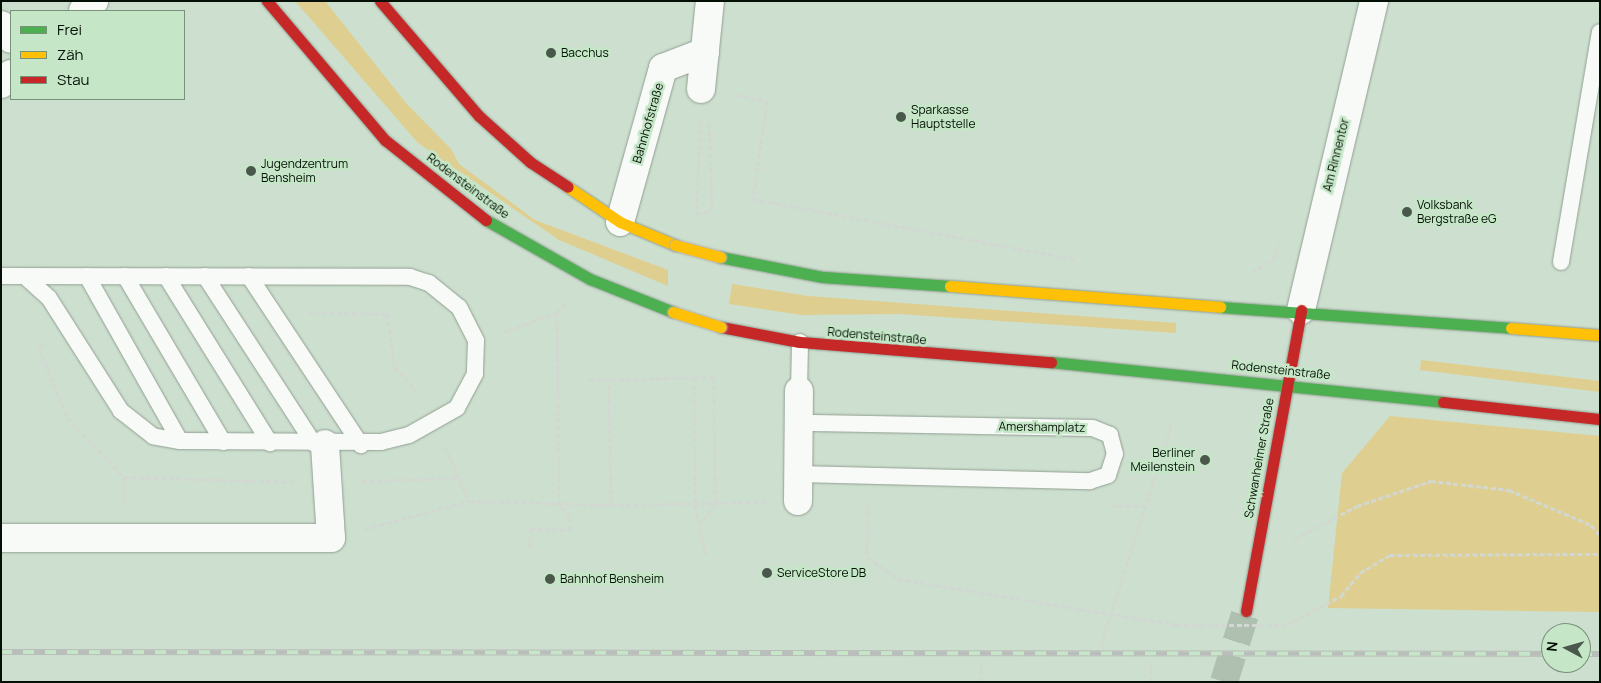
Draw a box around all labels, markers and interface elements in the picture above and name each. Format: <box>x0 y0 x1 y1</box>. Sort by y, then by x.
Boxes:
legend <box>10 10 185 100</box>
text: Frei <box>57 19 82 40</box>
text: Zäh <box>57 44 83 65</box>
place label: Bacchus <box>561 46 609 60</box>
marker: Bacchus <box>545 47 557 59</box>
text: Stau <box>57 69 90 90</box>
street label: Bahnhofstraße <box>630 81 666 165</box>
place label: Sparkasse Hauptstelle <box>911 103 975 131</box>
marker: Sparkasse Hauptstelle <box>895 111 907 123</box>
street label: Am Rinnentor <box>1320 117 1352 193</box>
street label: Rodensteinstraße <box>424 150 512 222</box>
place label: Jugendzentrum Bensheim <box>261 157 348 185</box>
marker: Jugendzentrum Bensheim <box>245 165 257 177</box>
place label: Volksbank Bergstraße eG <box>1417 198 1496 226</box>
marker: Volksbank Bergstraße eG <box>1401 206 1413 218</box>
street label: Rodensteinstraße <box>827 324 927 348</box>
street label: Rodensteinstraße <box>1231 358 1331 382</box>
street label: Schwanheimer Straße <box>1241 397 1277 519</box>
street label: Amershamplatz <box>998 419 1086 435</box>
place label: Berliner Meilenstein <box>1131 446 1195 474</box>
marker: Berliner Meilenstein <box>1199 454 1211 466</box>
place label: ServiceStore DB <box>777 566 866 580</box>
marker: ServiceStore DB <box>761 567 773 579</box>
place label: Bahnhof Bensheim <box>560 572 664 586</box>
marker: Bahnhof Bensheim <box>544 573 556 585</box>
north arrow <box>1541 623 1591 673</box>
text: N <box>1542 640 1562 652</box>

